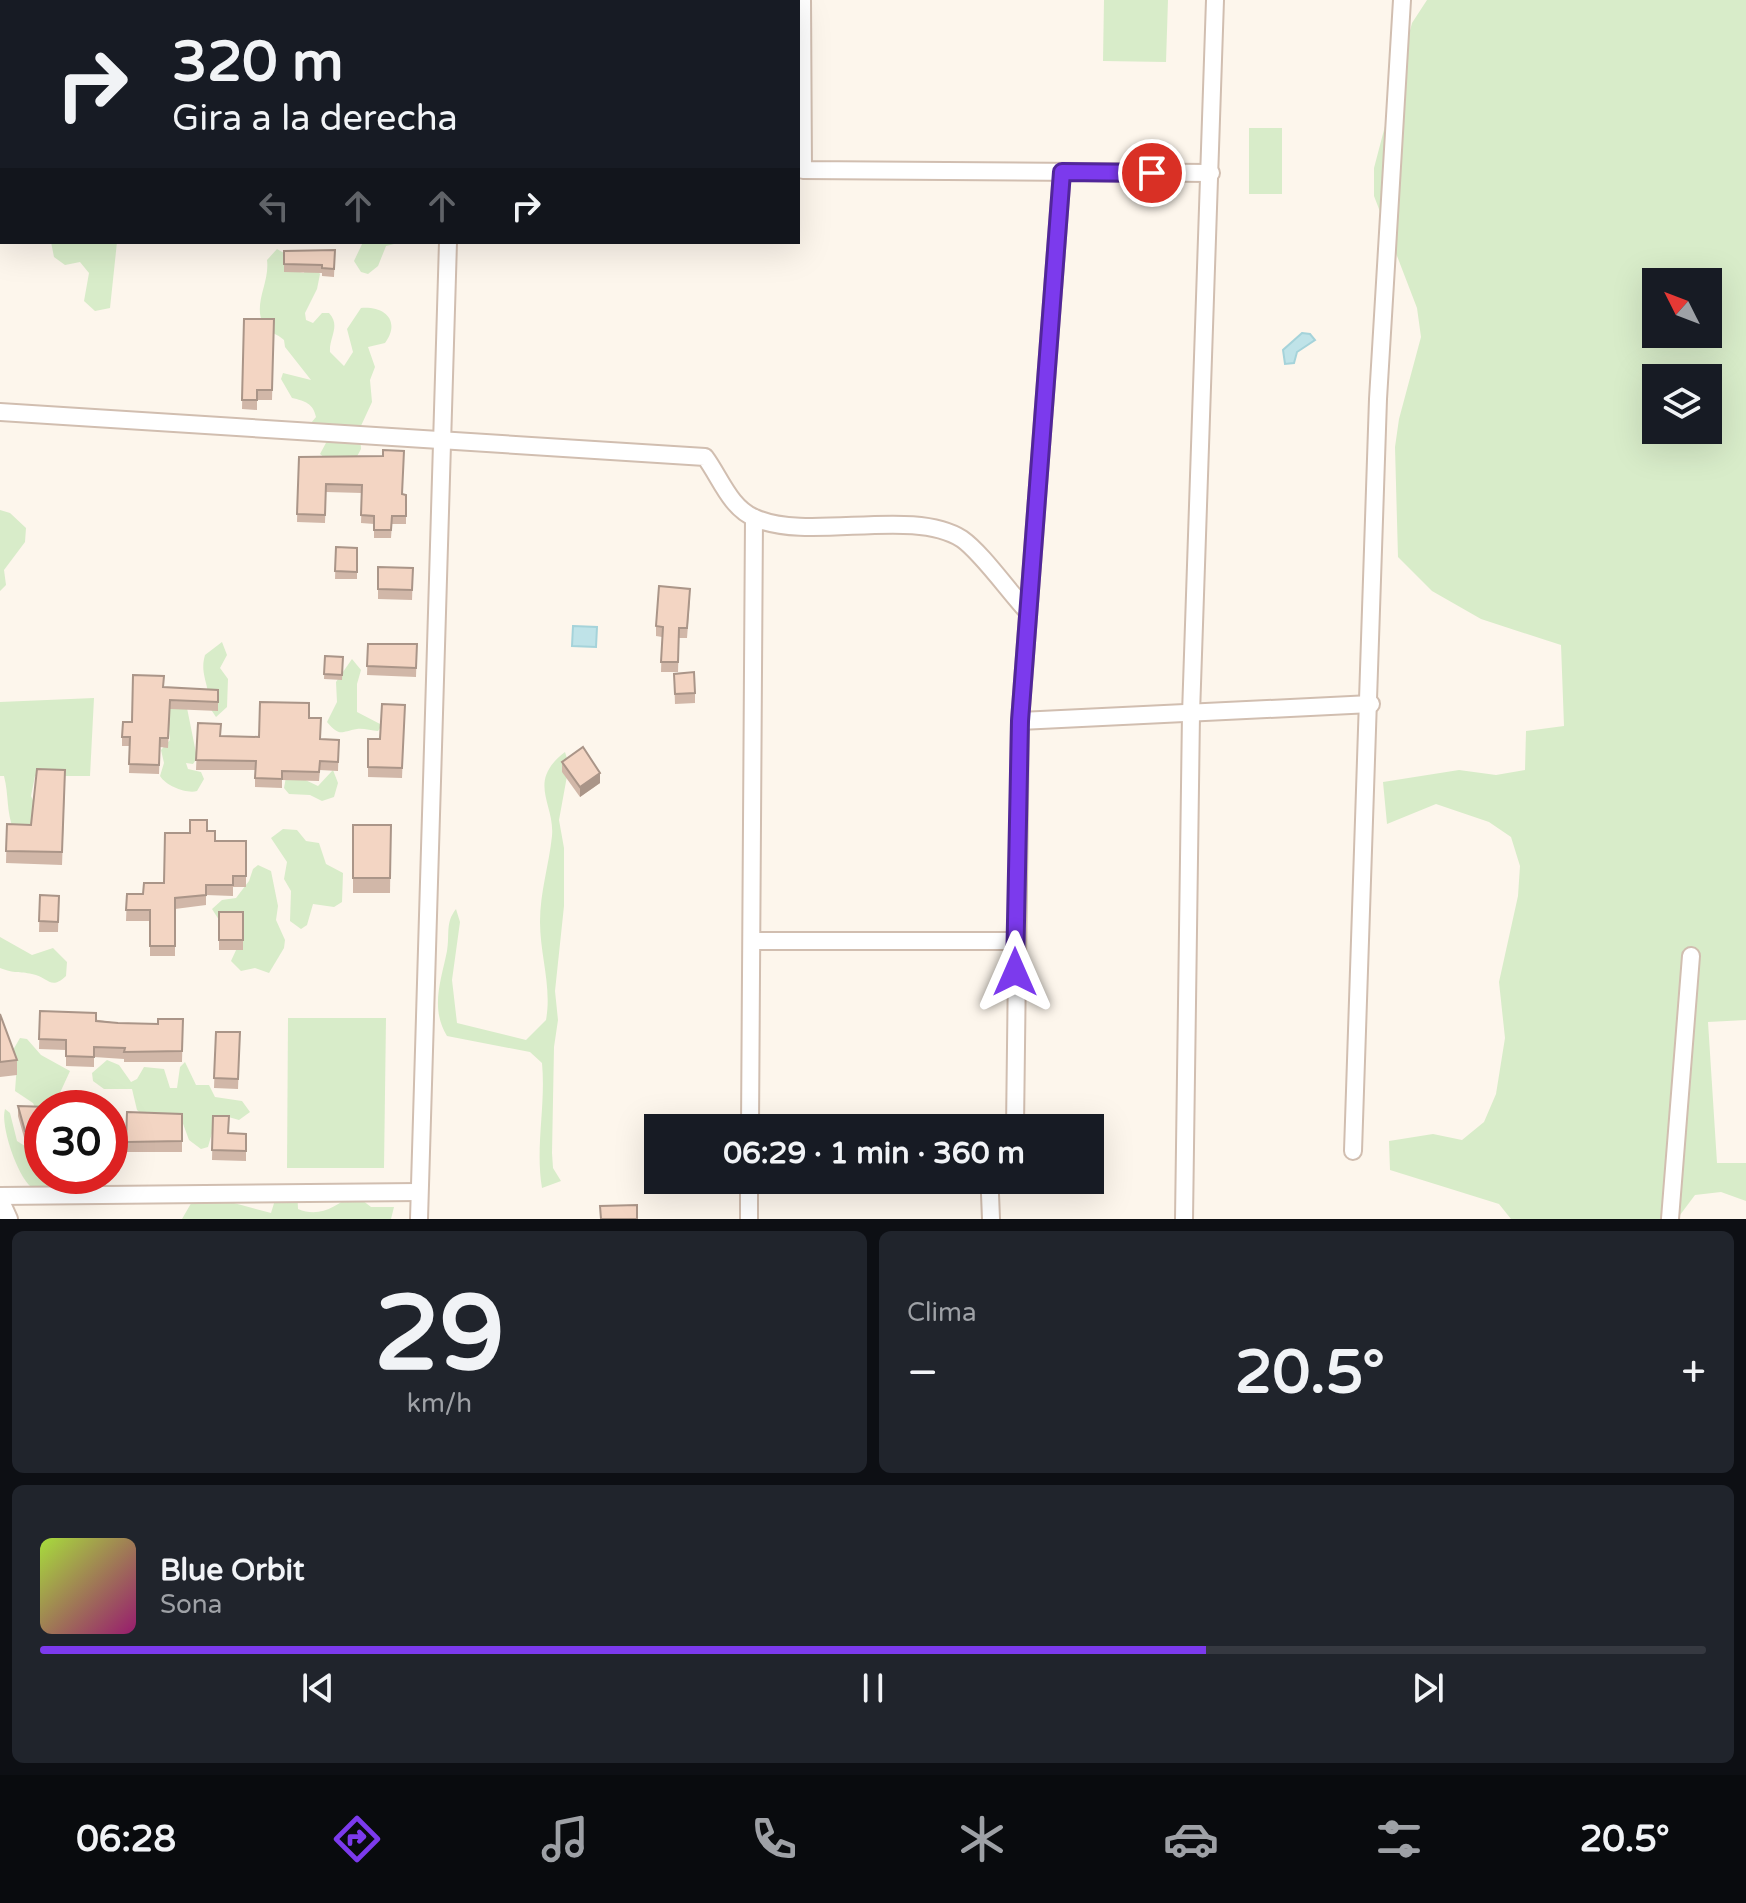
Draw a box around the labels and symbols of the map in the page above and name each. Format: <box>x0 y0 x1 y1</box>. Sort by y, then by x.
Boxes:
pin <box>1118 139 1186 207</box>
north arrow <box>1642 268 1722 348</box>
position arrow <box>973 930 1057 1014</box>
speed limit sign: 30 <box>24 1090 128 1194</box>

